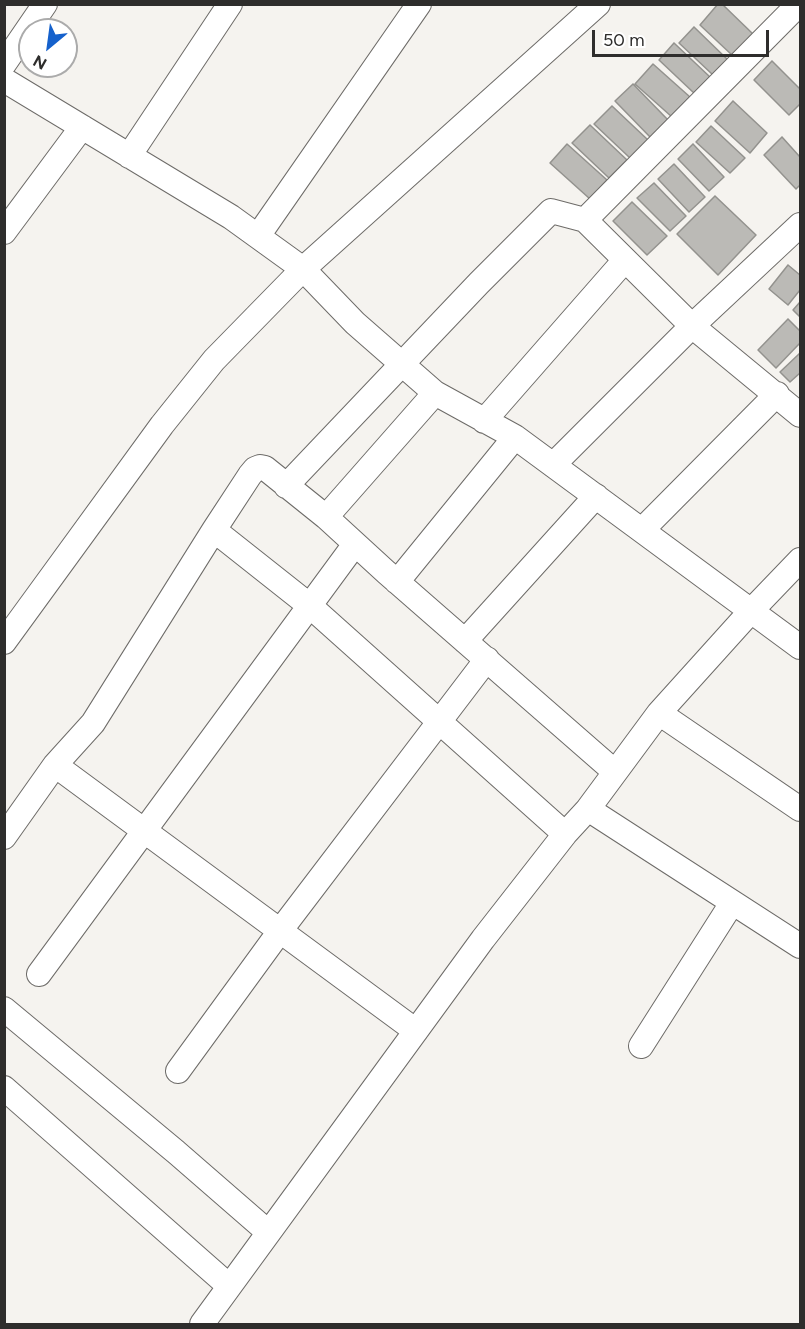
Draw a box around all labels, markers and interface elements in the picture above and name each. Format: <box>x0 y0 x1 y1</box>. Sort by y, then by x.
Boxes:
north arrow <box>18 18 78 78</box>
scale bar <box>595 18 772 56</box>
text: 50 m <box>603 29 645 51</box>
text: N <box>30 51 50 74</box>

